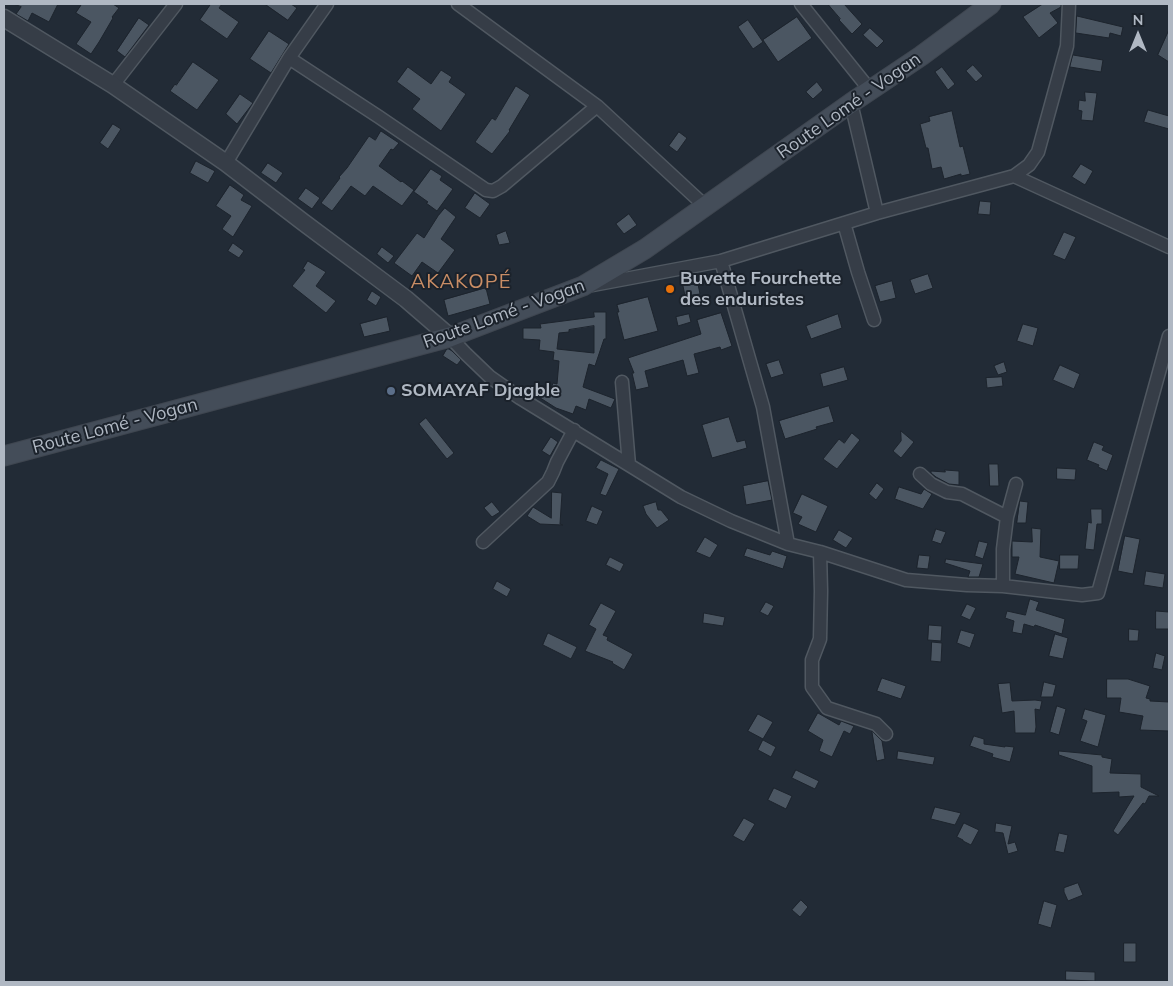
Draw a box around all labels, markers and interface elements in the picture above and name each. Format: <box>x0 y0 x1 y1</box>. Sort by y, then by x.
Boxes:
north arrow <box>1113 10 1163 60</box>
text: N <box>1133 11 1143 29</box>
street label: Route Lomé - Vogan <box>773 48 925 164</box>
place label: Buvette Fourchette des enduristes <box>680 268 841 310</box>
district label: AKAKOPÉ <box>410 270 512 294</box>
street label: Route Lomé - Vogan <box>420 275 588 353</box>
marker: Buvette Fourchette des enduristes <box>664 283 676 295</box>
place label: SOMAYAF Djagble <box>401 380 560 402</box>
marker: SOMAYAF Djagble <box>385 385 397 397</box>
street label: Route Lomé - Vogan <box>30 394 200 458</box>

